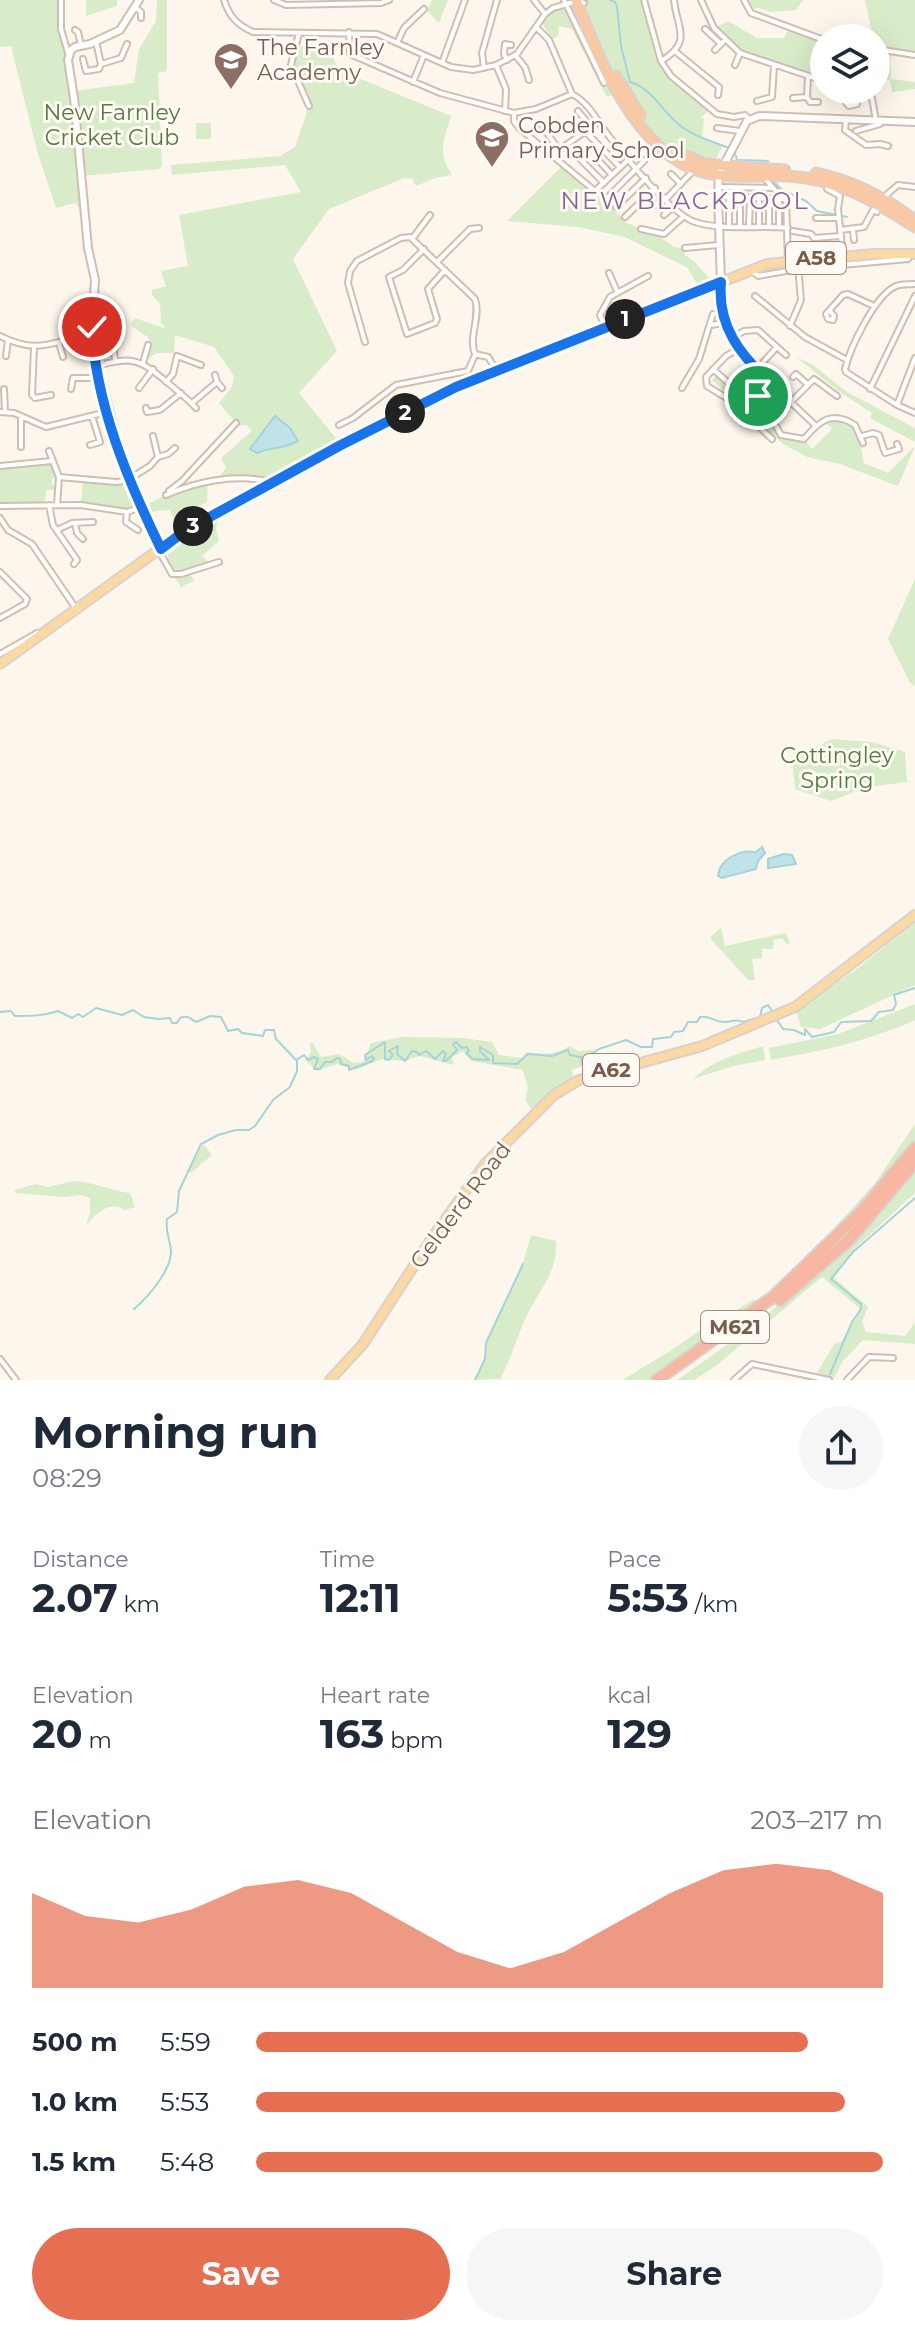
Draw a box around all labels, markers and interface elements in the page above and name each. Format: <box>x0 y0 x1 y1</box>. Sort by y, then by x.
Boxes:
map controls <box>810 24 890 104</box>
button: layers <box>810 24 890 104</box>
place label: The Farnley Academy <box>257 34 385 86</box>
school or university icon: The Farnley Academy <box>212 41 250 91</box>
park label: New Farnley Cricket Club <box>43 99 181 151</box>
place label: Cobden Primary School <box>518 112 685 164</box>
school or university icon: Cobden Primary School <box>473 119 511 169</box>
district label: NEW BLACKPOOL <box>560 186 810 215</box>
road number: A58 <box>786 242 846 274</box>
pin <box>58 293 126 361</box>
pin: 1 <box>605 299 645 339</box>
icon: check <box>70 305 114 349</box>
text: 1 <box>621 305 629 332</box>
pin <box>724 362 792 430</box>
icon: arrive <box>736 374 780 418</box>
pin: 2 <box>385 393 425 433</box>
text: 2 <box>399 399 411 426</box>
pin: 3 <box>173 506 213 546</box>
text: 3 <box>186 512 200 539</box>
park label: Cottingley Spring <box>780 742 894 794</box>
road number: A62 <box>583 1054 639 1086</box>
street label: Gelderd Road <box>404 1137 517 1274</box>
road number: M621 <box>701 1311 769 1343</box>
text: Morning run <box>32 1405 319 1459</box>
button: share <box>799 1406 883 1490</box>
text: 08:29 <box>32 1462 102 1494</box>
text: Distance <box>32 1546 129 1573</box>
text: Time <box>320 1546 375 1573</box>
text: Pace <box>607 1546 661 1573</box>
text: 2.07 <box>32 1573 118 1622</box>
text: 12:11 <box>320 1573 401 1622</box>
text: 5:53 <box>607 1573 689 1622</box>
text: km <box>118 1591 160 1618</box>
text: /km <box>689 1591 738 1618</box>
text: Elevation <box>32 1682 134 1709</box>
text: Heart rate <box>320 1682 430 1709</box>
text: kcal <box>607 1682 651 1709</box>
text: 20 <box>32 1709 83 1758</box>
text: 163 <box>320 1709 385 1758</box>
text: 129 <box>607 1709 672 1758</box>
text: m <box>83 1727 112 1754</box>
text: bpm <box>385 1727 443 1754</box>
text: Elevation <box>32 1804 152 1836</box>
text: 203–217 m <box>750 1804 883 1836</box>
text: 500 m <box>32 2026 117 2058</box>
text: 5:59 <box>160 2026 211 2058</box>
text: 1.0 km <box>32 2086 118 2118</box>
text: 5:53 <box>160 2086 209 2118</box>
text: 1.5 km <box>32 2146 116 2178</box>
text: 5:48 <box>160 2146 214 2178</box>
button: Save <box>32 2228 450 2320</box>
button: Share <box>466 2228 883 2320</box>

